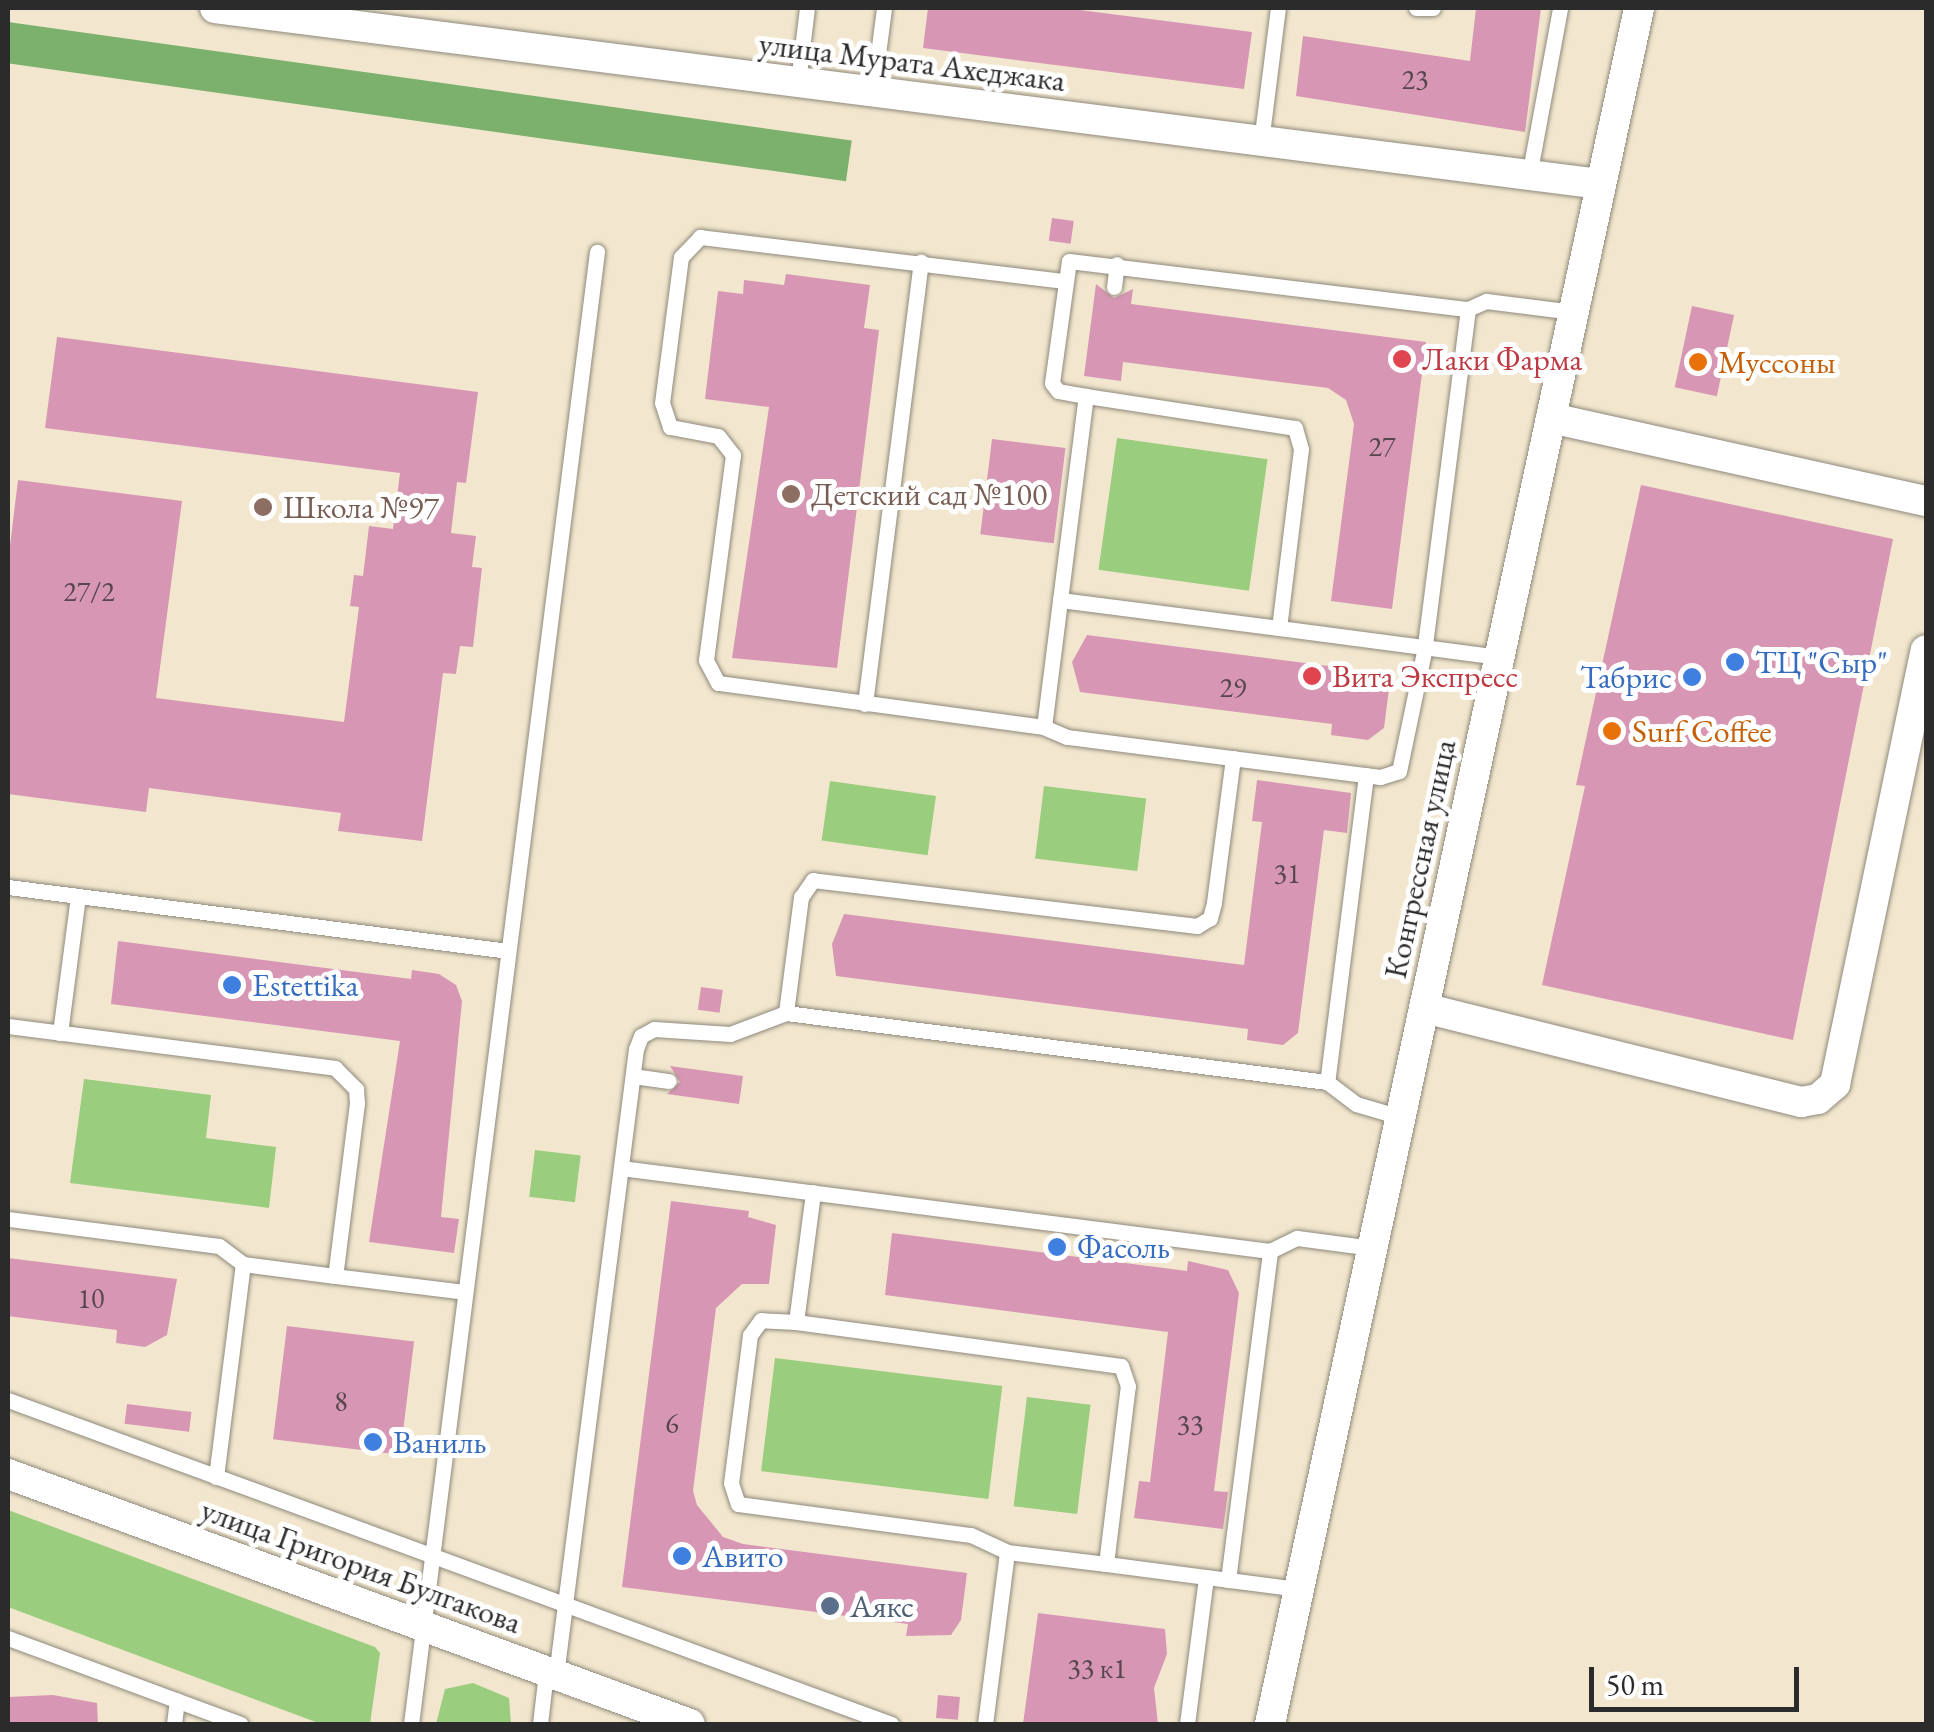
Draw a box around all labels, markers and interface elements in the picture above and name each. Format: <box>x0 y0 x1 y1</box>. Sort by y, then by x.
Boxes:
street label: улица Мурата Ахеджака <box>757 24 1067 100</box>
house number: 23 <box>1402 62 1428 96</box>
place label: Лаки Фарма <box>1422 340 1582 378</box>
place label: Муссоны <box>1718 343 1836 381</box>
marker: Лаки Фарма <box>1391 348 1413 370</box>
marker: Муссоны <box>1687 351 1709 373</box>
house number: 27 <box>1369 429 1395 463</box>
place label: Детский сад №100 <box>811 475 1047 513</box>
marker: Детский сад №100 <box>780 483 802 505</box>
place label: Школа №97 <box>283 488 439 526</box>
marker: Школа №97 <box>252 496 274 518</box>
house number: 27/2 <box>63 574 115 608</box>
place label: ТЦ "Сыр" <box>1755 643 1888 681</box>
marker: ТЦ "Сыр" <box>1724 651 1746 673</box>
place label: Вита Экспресс <box>1332 657 1518 695</box>
place label: Табрис <box>1580 658 1672 696</box>
marker: Вита Экспресс <box>1301 665 1323 687</box>
marker: Табрис <box>1681 666 1703 688</box>
house number: 29 <box>1220 670 1246 704</box>
place label: Surf Coffee <box>1632 712 1772 750</box>
marker: Surf Coffee <box>1601 720 1623 742</box>
street label: Конгрессная улица <box>1376 736 1464 982</box>
house number: 31 <box>1274 856 1300 890</box>
place label: Estettika <box>252 966 359 1004</box>
marker: Estettika <box>221 974 243 996</box>
place label: Фасоль <box>1077 1228 1170 1266</box>
marker: Фасоль <box>1046 1236 1068 1258</box>
house number: 10 <box>78 1281 104 1315</box>
house number: 8 <box>334 1384 348 1418</box>
house number: 6 <box>665 1406 679 1440</box>
house number: 33 <box>1177 1407 1203 1441</box>
place label: Ваниль <box>393 1423 486 1461</box>
marker: Ваниль <box>362 1431 384 1453</box>
street label: улица Григория Булгакова <box>196 1490 526 1642</box>
place label: Авито <box>702 1537 784 1575</box>
marker: Авито <box>671 1545 693 1567</box>
place label: Аякс <box>850 1587 914 1625</box>
marker: Аякс <box>819 1595 841 1617</box>
scale bar <box>1594 1647 1804 1709</box>
house number: 33 к1 <box>1067 1651 1127 1685</box>
text: 50 m <box>1606 1665 1664 1704</box>

